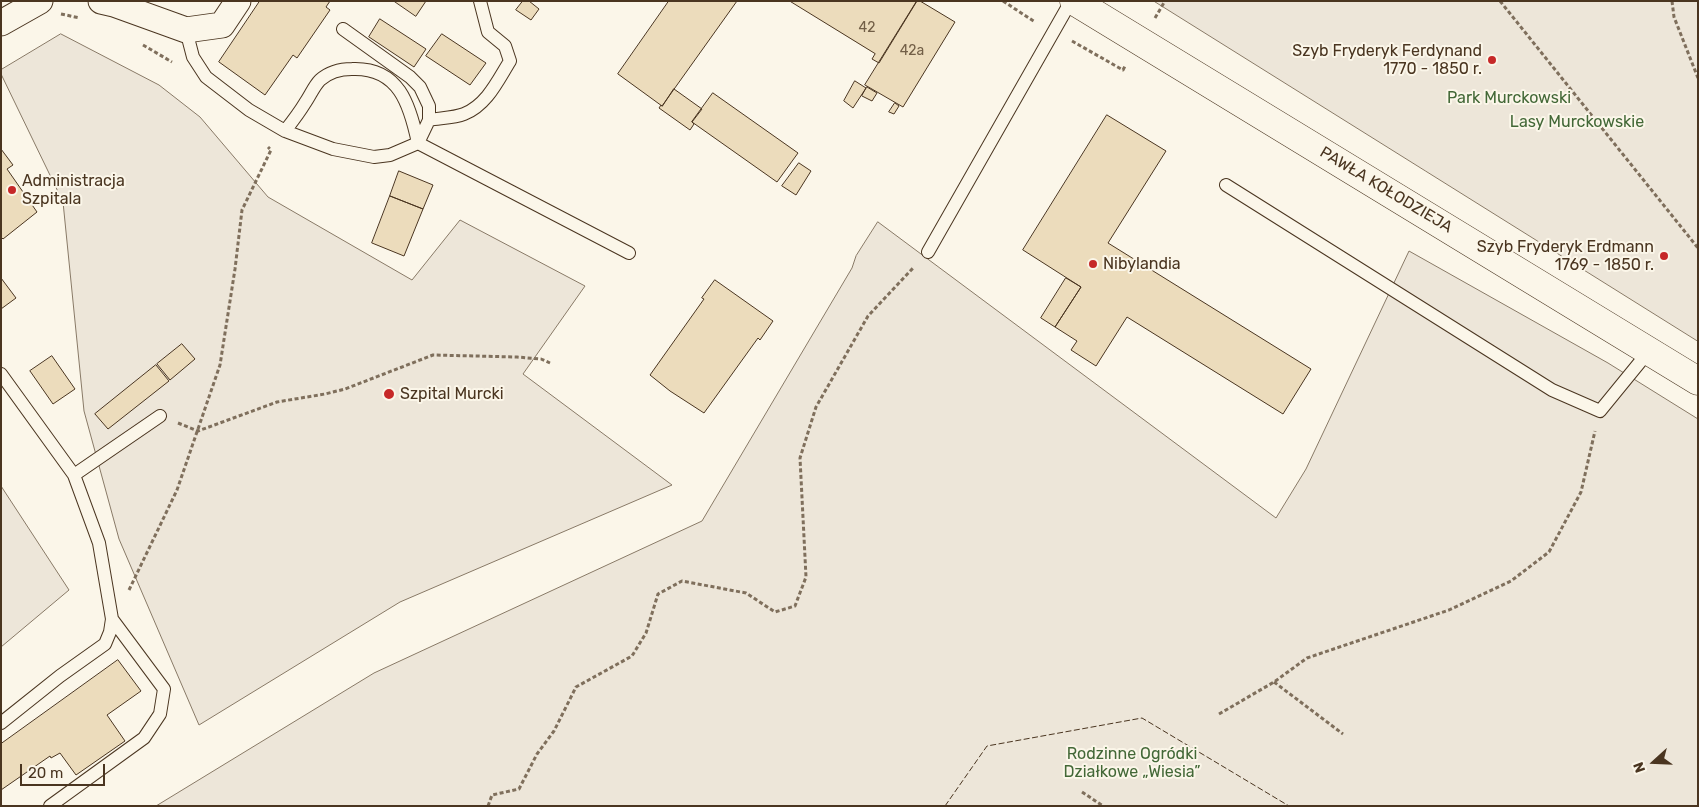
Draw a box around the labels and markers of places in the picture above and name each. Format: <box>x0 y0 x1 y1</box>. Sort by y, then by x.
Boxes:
place label: Szyb Fryderyk Ferdynand 1770 - 1850 r. <box>1292 41 1482 79</box>
marker: Szyb Fryderyk Ferdynand 1770 - 1850 r. <box>1486 54 1498 66</box>
place label: Administracja Szpitala <box>22 171 125 209</box>
marker: Administracja Szpitala <box>6 184 18 196</box>
place label: Szyb Fryderyk Erdmann 1769 - 1850 r. <box>1477 237 1654 275</box>
marker: Szyb Fryderyk Erdmann 1769 - 1850 r. <box>1658 250 1670 262</box>
place label: Nibylandia <box>1103 254 1181 274</box>
marker: Nibylandia <box>1087 258 1099 270</box>
place label: Szpital Murcki <box>400 384 504 404</box>
marker: Szpital Murcki <box>382 387 396 401</box>

